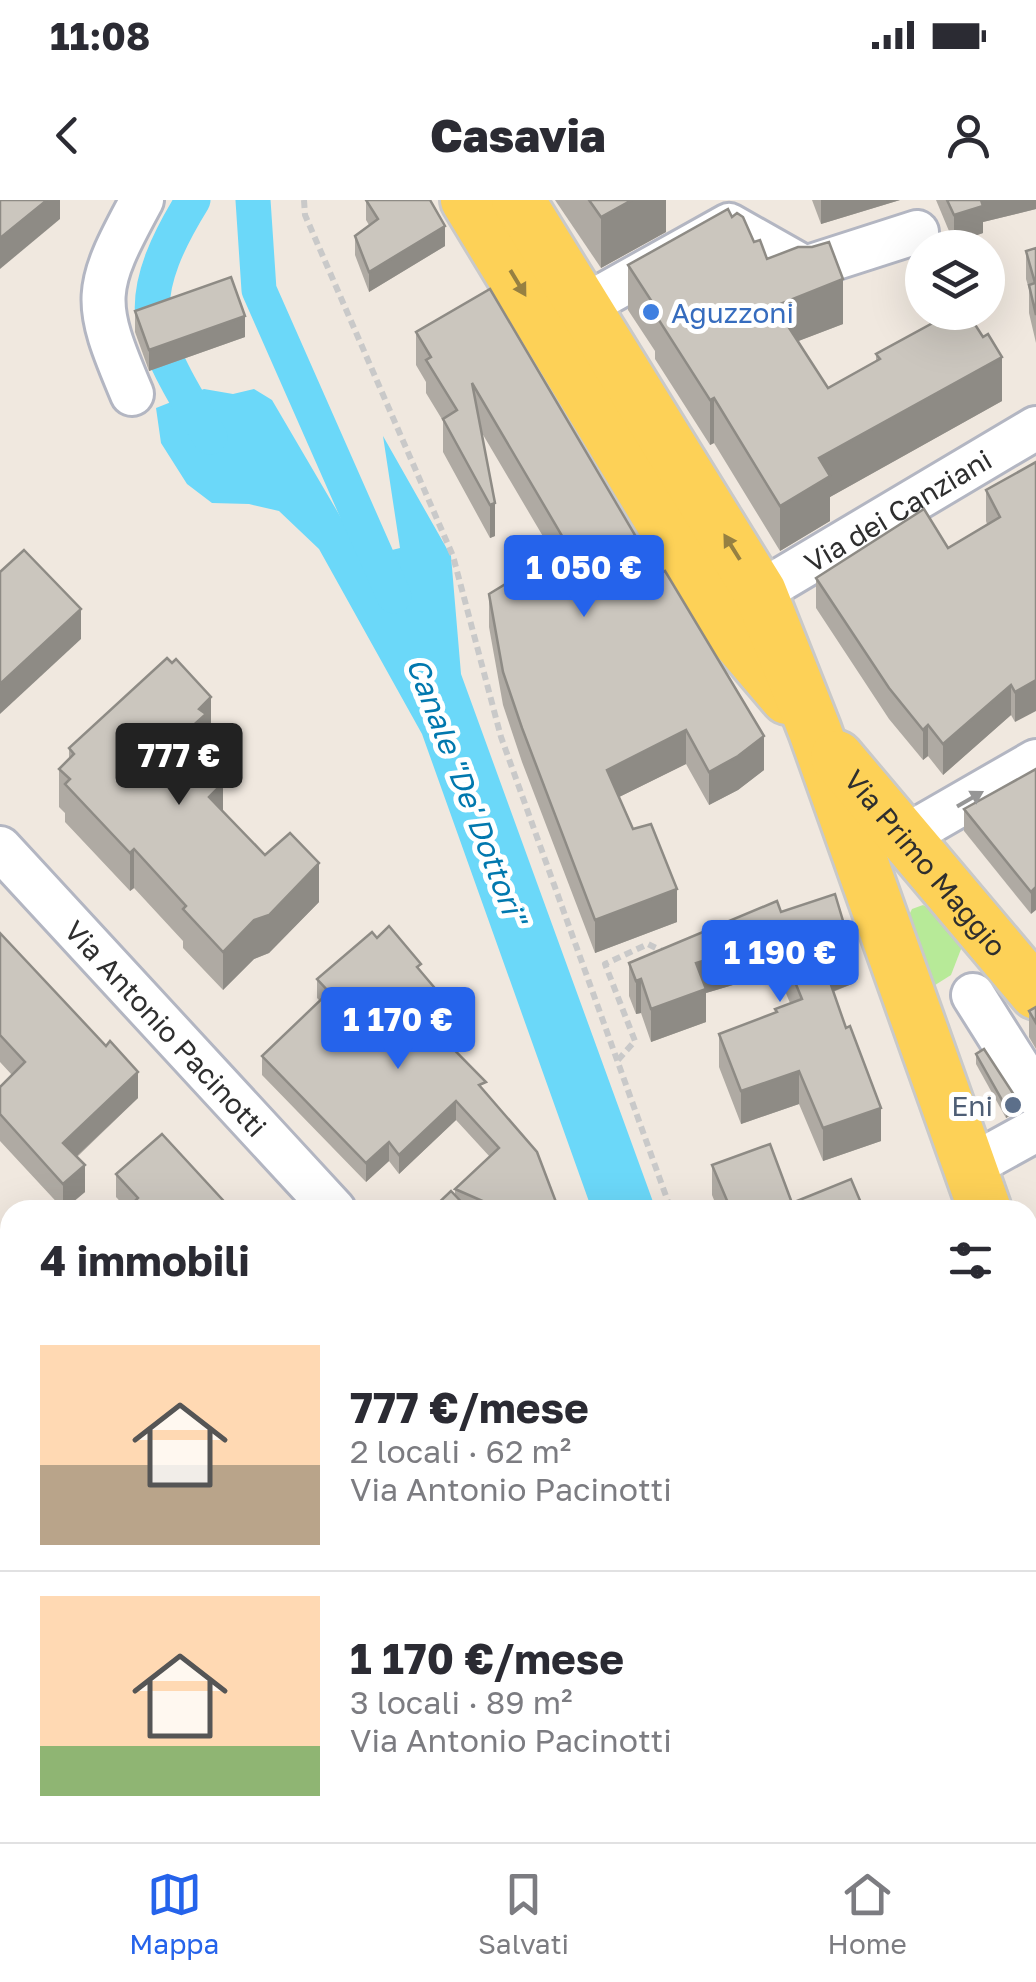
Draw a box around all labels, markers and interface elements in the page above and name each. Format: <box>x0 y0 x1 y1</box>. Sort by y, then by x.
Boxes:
text: 11:08 <box>50 13 150 58</box>
icon: back <box>40 108 95 163</box>
text: Casavia <box>430 108 606 162</box>
icon: person <box>941 108 996 163</box>
map controls <box>905 230 1005 330</box>
button: layers <box>905 230 1005 330</box>
one-way arrow <box>509 269 526 297</box>
place label: Aguzzoni <box>671 296 794 329</box>
marker: Aguzzoni <box>640 301 662 323</box>
street label: Via dei Canziani <box>798 442 997 579</box>
one-way arrow <box>723 533 742 560</box>
pin: 1 050 € <box>492 535 676 620</box>
text: 1 050 € <box>526 548 642 586</box>
water label: Canale "De' Dottori" <box>399 652 536 933</box>
pin: 777 € <box>109 723 249 808</box>
text: 777 € <box>138 736 220 774</box>
street label: Via Primo Maggio <box>838 763 1014 962</box>
one-way arrow <box>956 790 984 808</box>
street label: Via Antonio Pacinotti <box>58 913 274 1143</box>
pin: 1 190 € <box>688 920 872 1005</box>
text: 1 190 € <box>724 933 836 971</box>
pin: 1 170 € <box>306 987 490 1072</box>
text: 1 170 € <box>343 1000 453 1038</box>
place label: Eni <box>951 1089 993 1122</box>
marker: Eni <box>1002 1094 1024 1116</box>
icon: filters <box>943 1233 998 1288</box>
text: 4 immobili <box>40 1235 250 1285</box>
text: 777 €/mese <box>350 1382 589 1432</box>
icon: home <box>120 1385 240 1505</box>
text: 2 locali · 62 m² <box>350 1432 571 1470</box>
text: Via Antonio Pacinotti <box>350 1470 672 1508</box>
text: 1 170 €/mese <box>350 1633 624 1683</box>
icon: home <box>120 1636 240 1756</box>
text: 3 locali · 89 m² <box>350 1683 573 1721</box>
text: Via Antonio Pacinotti <box>350 1721 672 1759</box>
tab: Mappa <box>129 1867 219 1960</box>
tab: Salvati <box>478 1867 569 1960</box>
tab: Home <box>828 1867 907 1960</box>

